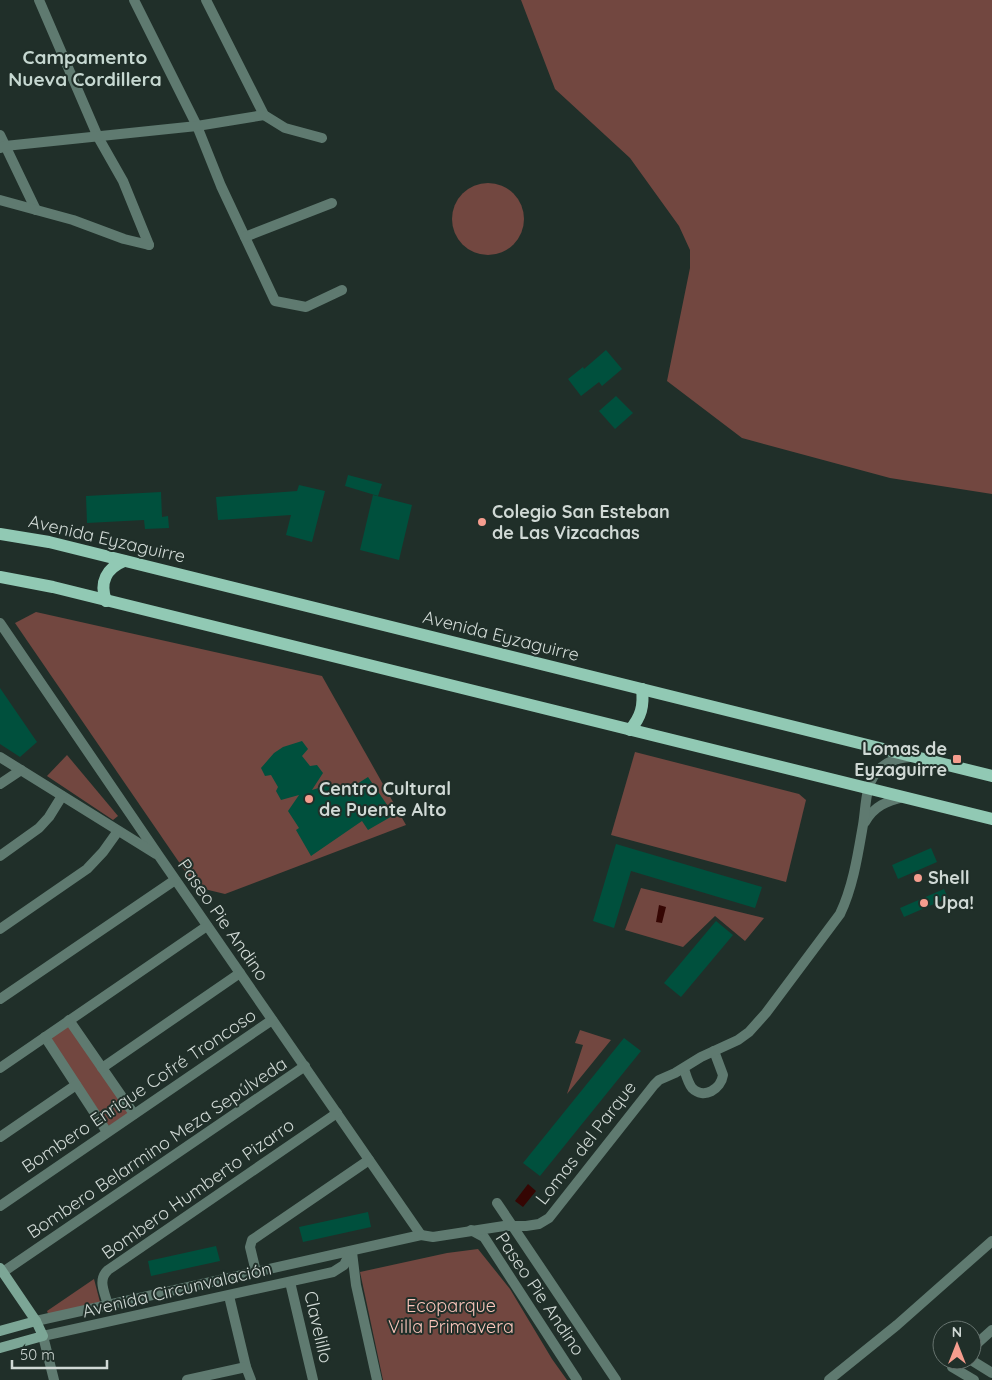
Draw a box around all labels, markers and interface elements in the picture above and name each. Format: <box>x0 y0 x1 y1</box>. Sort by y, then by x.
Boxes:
district label: Campamento Nueva Cordillera <box>8 45 162 91</box>
place label: Colegio San Esteban de Las Vizcachas <box>492 500 670 544</box>
street label: Avenida Eyzaguirre <box>26 509 188 568</box>
marker: Colegio San Esteban de Las Vizcachas <box>476 516 488 528</box>
street label: Avenida Eyzaguirre <box>421 605 582 666</box>
place label: Lomas de Eyzaguirre <box>854 737 947 781</box>
marker: Lomas de Eyzaguirre <box>951 753 963 765</box>
place label: Centro Cultural de Puente Alto <box>319 777 451 821</box>
marker: Centro Cultural de Puente Alto <box>303 793 315 805</box>
street label: Paseo Pie Andino <box>173 854 274 985</box>
place label: Shell <box>928 866 970 889</box>
marker: Shell <box>912 872 924 884</box>
place label: Upa! <box>934 891 974 914</box>
marker: Upa! <box>918 897 930 909</box>
street label: Bombero Enrique Cofré Troncoso <box>17 1003 260 1178</box>
street label: Bombero Belarmino Meza Sepúlveda <box>22 1052 291 1243</box>
street label: Lomas del Parque <box>530 1076 641 1209</box>
street label: Bombero Humberto Pizarro <box>97 1113 299 1264</box>
street label: Paseo Pie Andino <box>491 1228 590 1360</box>
street label: Avenida Circunvalación <box>80 1257 274 1322</box>
street label: Clavelillo <box>299 1289 338 1365</box>
park label: Ecoparque Villa Primavera <box>388 1294 514 1338</box>
north arrow <box>932 1320 982 1370</box>
text: N <box>952 1323 962 1341</box>
scale bar <box>12 1338 108 1370</box>
text: 50 m <box>20 1345 55 1364</box>

